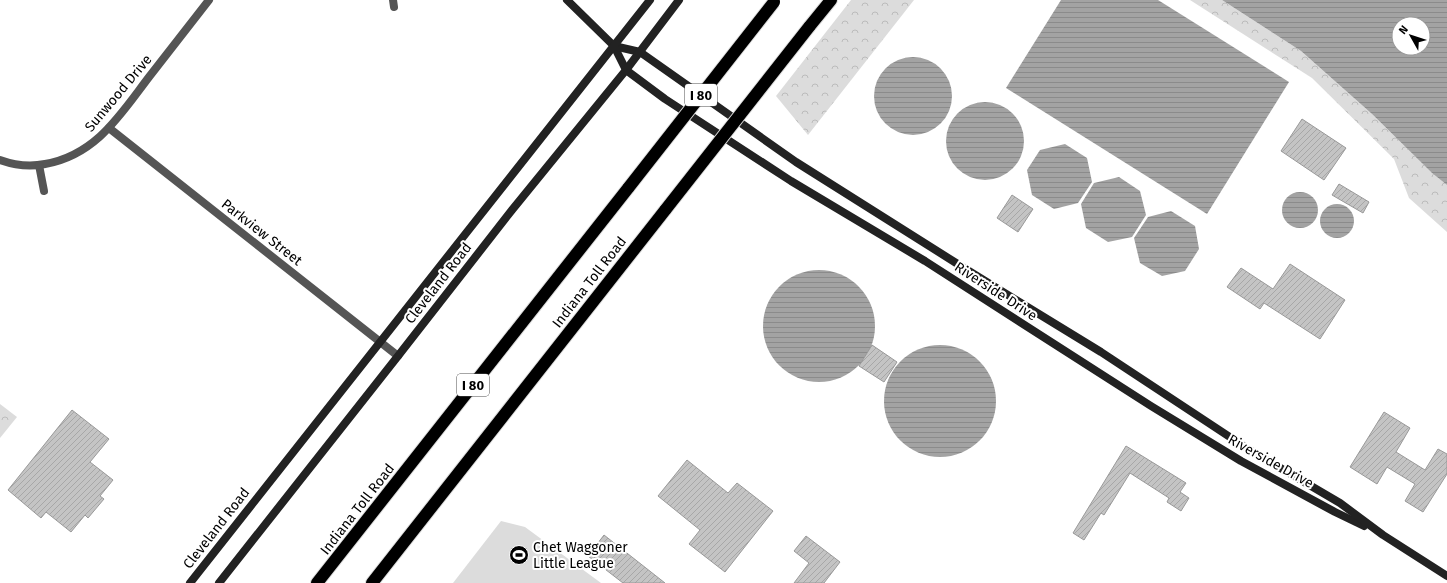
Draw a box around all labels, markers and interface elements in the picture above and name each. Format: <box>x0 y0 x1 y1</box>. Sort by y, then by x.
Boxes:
north arrow <box>1391 16 1431 56</box>
text: N <box>1396 23 1411 37</box>
street label: Sunwood Drive <box>81 51 156 135</box>
road number: I 80 <box>685 84 717 106</box>
street label: Parkview Street <box>218 196 306 270</box>
street label: Indiana Toll Road <box>549 233 630 331</box>
street label: Cleveland Road <box>402 239 475 327</box>
street label: Riverside Drive <box>951 258 1040 324</box>
road number: I 80 <box>457 374 489 396</box>
street label: Riverside Drive <box>1225 431 1316 492</box>
street label: Indiana Toll Road <box>317 460 398 558</box>
street label: Cleveland Road <box>180 484 253 572</box>
place label: Chet Waggoner Little League <box>533 539 628 572</box>
sports icon: Chet Waggoner Little League <box>508 544 530 566</box>

